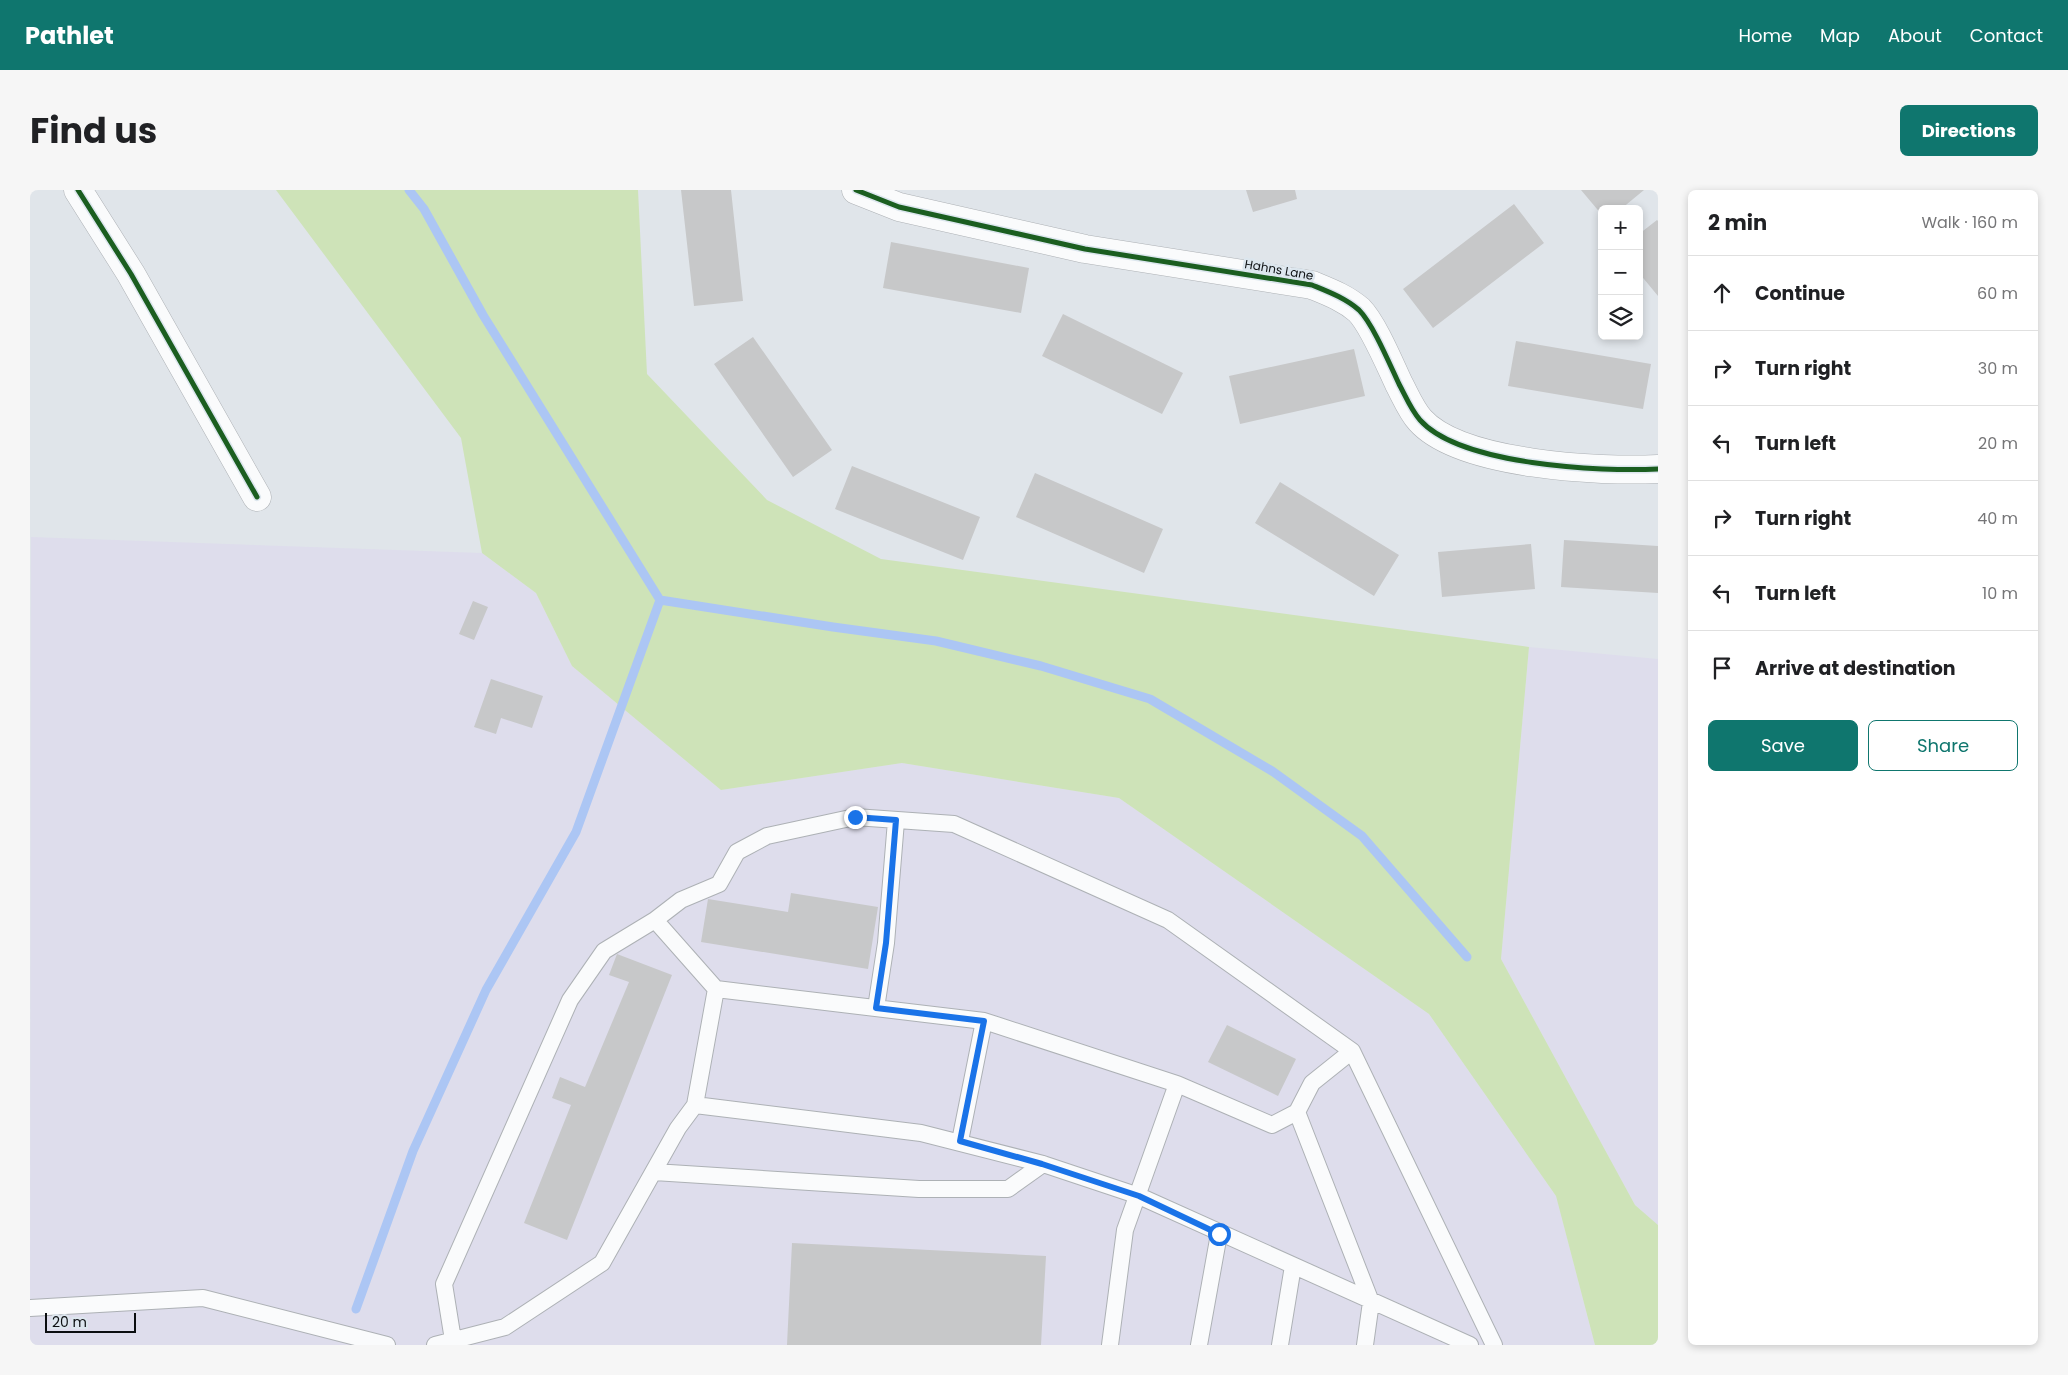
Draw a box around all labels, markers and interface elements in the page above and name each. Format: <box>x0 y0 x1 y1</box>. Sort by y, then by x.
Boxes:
text: Pathlet <box>25 19 114 52</box>
text: Home <box>1738 23 1792 48</box>
text: Map <box>1820 23 1860 48</box>
text: About <box>1888 23 1942 48</box>
text: Contact <box>1970 23 2043 48</box>
button: Directions <box>1900 105 2038 156</box>
text: Find us <box>30 106 157 155</box>
map controls <box>1598 205 1643 340</box>
button: + <box>1598 205 1643 250</box>
text: 2 min <box>1708 208 1767 237</box>
text: Walk · 160 m <box>1921 211 2018 234</box>
button: − <box>1598 250 1643 295</box>
street label: Hahns Lane <box>1243 255 1315 284</box>
icon: ahead <box>1708 279 1736 307</box>
text: Continue <box>1755 280 1845 307</box>
text: 60 m <box>1977 282 2018 305</box>
button: layers <box>1598 295 1643 340</box>
icon: right <box>1708 354 1736 382</box>
text: Turn right <box>1755 355 1851 382</box>
text: 30 m <box>1978 357 2018 380</box>
icon: left <box>1708 429 1736 457</box>
text: Turn left <box>1755 430 1836 457</box>
text: 20 m <box>1978 432 2018 455</box>
icon: right <box>1708 504 1736 532</box>
text: Turn right <box>1755 505 1851 532</box>
text: 40 m <box>1977 507 2018 530</box>
icon: left <box>1708 579 1736 607</box>
text: Turn left <box>1755 580 1836 607</box>
text: 10 m <box>1982 582 2018 605</box>
icon: arrive <box>1708 654 1736 682</box>
text: Arrive at destination <box>1755 655 1956 682</box>
button: Save <box>1708 720 1858 771</box>
button: Share <box>1868 720 2018 771</box>
route end <box>844 806 867 829</box>
route start <box>1208 1223 1231 1246</box>
scale bar <box>45 1310 136 1333</box>
text: 20 m <box>52 1312 87 1332</box>

